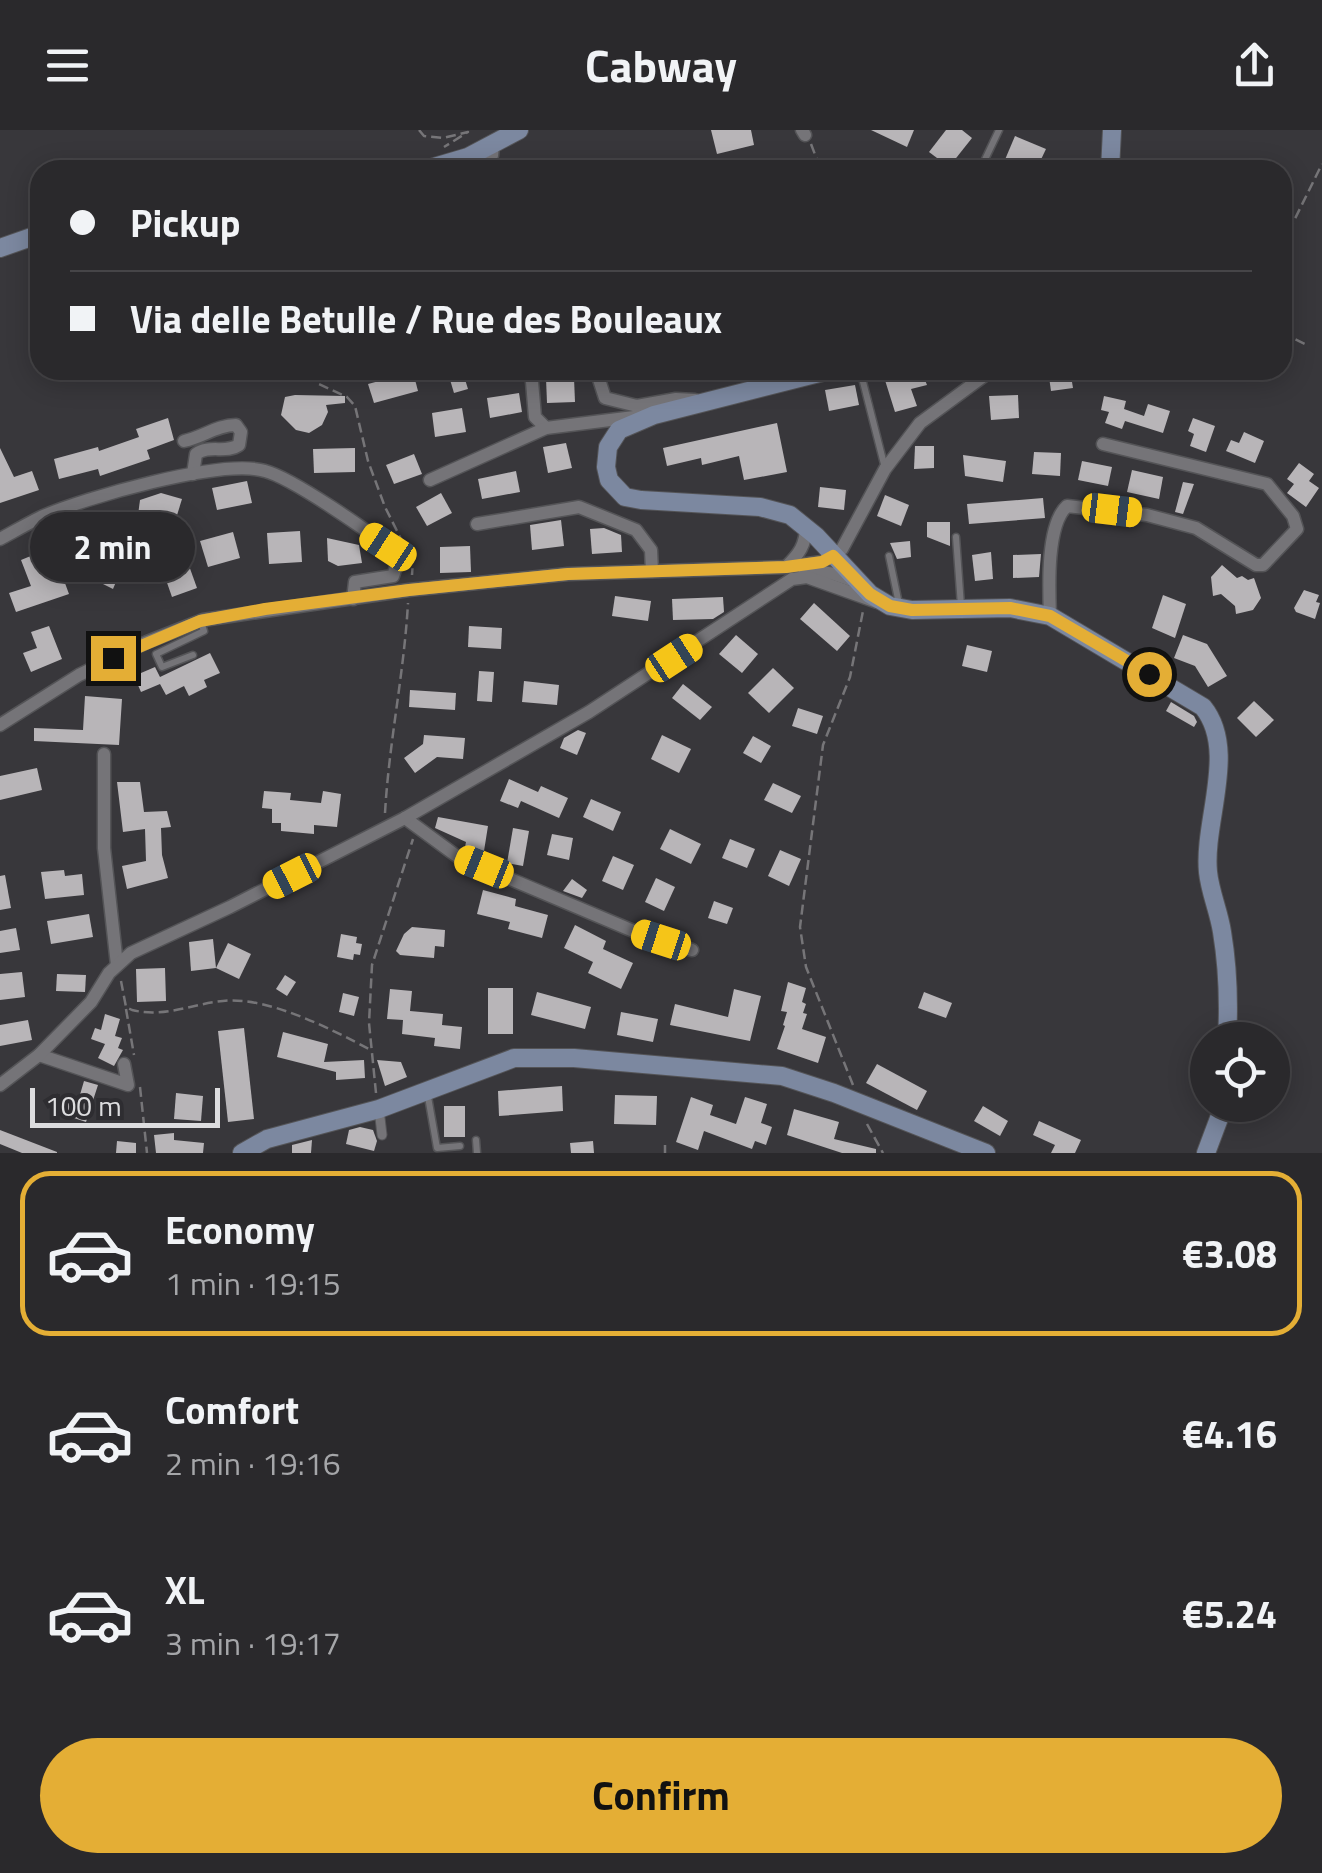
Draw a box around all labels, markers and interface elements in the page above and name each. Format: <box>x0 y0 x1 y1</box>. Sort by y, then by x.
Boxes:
text: Cabway <box>585 31 737 99</box>
icon: menu <box>40 38 95 93</box>
icon: share <box>1227 38 1282 93</box>
text: Pickup <box>130 194 240 252</box>
text: Via delle Betulle / Rue des Bouleaux <box>130 290 722 348</box>
car <box>1080 491 1144 529</box>
callout: 2 min <box>31 513 196 583</box>
car <box>355 518 421 576</box>
text: 2 min <box>74 523 151 571</box>
car <box>641 629 707 687</box>
route end <box>91 636 136 681</box>
route start <box>1127 652 1172 697</box>
car <box>451 842 517 892</box>
car <box>258 849 326 903</box>
car <box>628 916 694 964</box>
map controls <box>1190 1022 1290 1122</box>
button: locate <box>1190 1022 1290 1122</box>
scale bar <box>30 1083 220 1128</box>
text: 100 m <box>45 1084 122 1127</box>
text: Economy <box>165 1201 315 1259</box>
icon: car <box>45 1209 135 1299</box>
text: €3.08 <box>1182 1225 1277 1283</box>
text: 1 min · 19:15 <box>165 1259 341 1307</box>
text: Comfort <box>165 1381 299 1439</box>
icon: car <box>45 1389 135 1479</box>
text: €4.16 <box>1182 1405 1277 1463</box>
text: 2 min · 19:16 <box>165 1439 341 1487</box>
text: XL <box>165 1561 205 1619</box>
icon: car <box>45 1569 135 1659</box>
text: €5.24 <box>1182 1585 1277 1643</box>
text: 3 min · 19:17 <box>165 1619 341 1667</box>
button: Confirm <box>40 1738 1282 1853</box>

